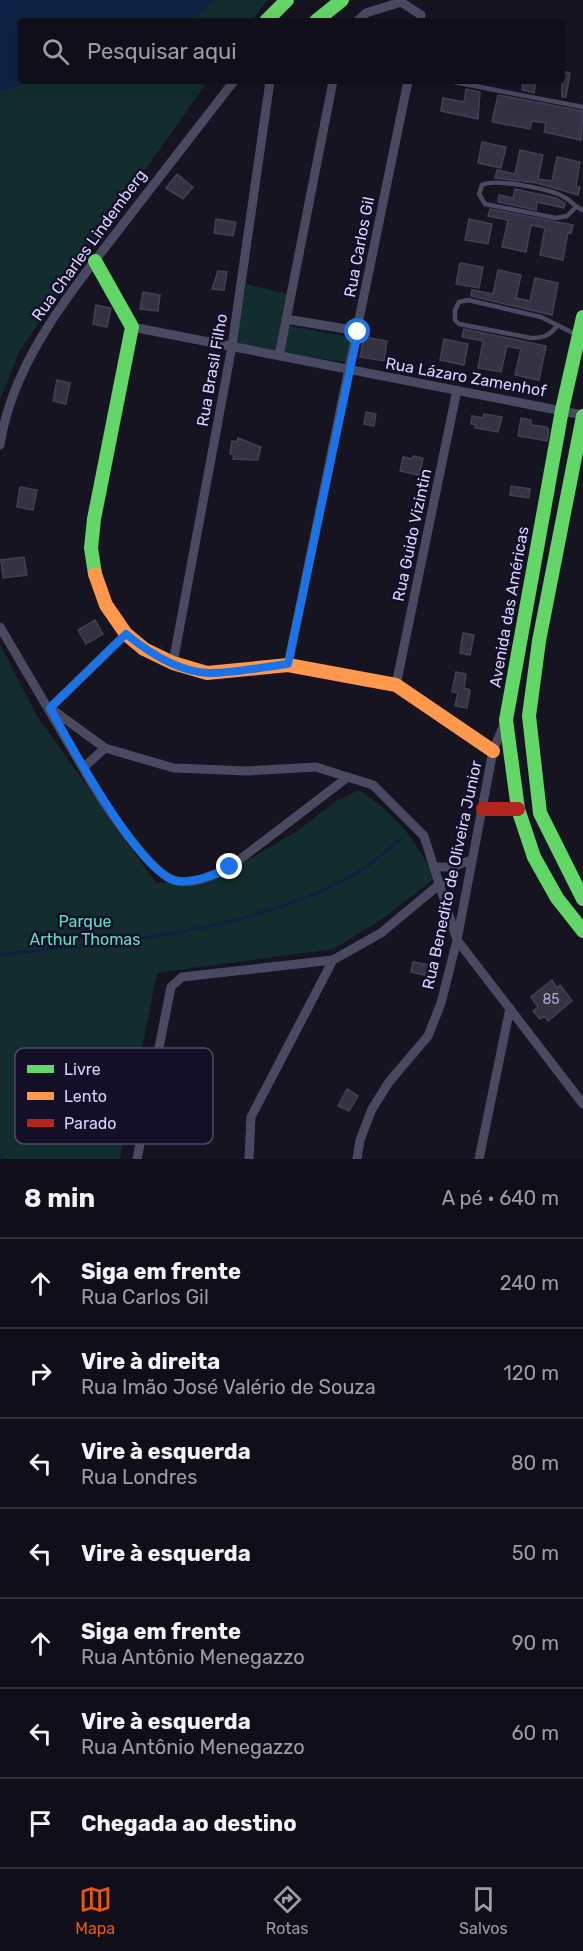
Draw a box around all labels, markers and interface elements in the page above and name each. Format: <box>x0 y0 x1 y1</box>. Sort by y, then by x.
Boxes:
search box <box>18 18 565 84</box>
icon: search <box>39 35 72 68</box>
text: Pesquisar aqui <box>87 38 237 65</box>
street label: Rua Charles Lindemberg <box>28 166 150 324</box>
street label: Rua Carlos Gil <box>340 195 378 299</box>
street label: Rua Brasil Filho <box>193 312 231 428</box>
route start <box>344 318 370 344</box>
street label: Rua Lázaro Zamenhof <box>384 353 549 401</box>
street label: Rua Guido Vizintin <box>389 467 435 603</box>
street label: Avenida das Américas <box>485 525 533 689</box>
street label: Rua Benedito de Oliveira Junior <box>418 759 486 991</box>
route end <box>216 853 242 879</box>
park label: Parque Arthur Thomas <box>30 912 140 949</box>
house number: 85 <box>542 991 560 1008</box>
legend <box>15 1048 213 1144</box>
text: Livre <box>64 1060 101 1079</box>
text: Lento <box>64 1087 107 1106</box>
text: Parado <box>64 1114 116 1133</box>
text: 8 min <box>24 1183 95 1214</box>
text: A pé · 640 m <box>442 1186 559 1210</box>
text: Siga em frente <box>81 1258 241 1285</box>
icon: ahead <box>24 1267 57 1300</box>
text: 240 m <box>500 1271 559 1295</box>
text: Rua Carlos Gil <box>81 1285 209 1309</box>
text: Vire à direita <box>81 1348 220 1375</box>
icon: right <box>24 1357 57 1390</box>
text: 120 m <box>503 1361 559 1385</box>
text: Rua Imão José Valério de Souza <box>81 1375 376 1399</box>
text: Vire à esquerda <box>81 1438 251 1465</box>
icon: left <box>24 1447 57 1480</box>
text: 80 m <box>511 1451 559 1475</box>
text: Rua Londres <box>81 1465 197 1489</box>
icon: left <box>24 1537 57 1570</box>
text: Vire à esquerda <box>81 1540 251 1567</box>
text: 50 m <box>512 1541 559 1565</box>
text: Siga em frente <box>81 1618 241 1645</box>
icon: ahead <box>24 1627 57 1660</box>
text: 90 m <box>512 1631 559 1655</box>
text: Rua Antônio Menegazzo <box>81 1645 305 1669</box>
text: Vire à esquerda <box>81 1708 251 1735</box>
icon: left <box>24 1717 57 1750</box>
text: 60 m <box>512 1721 559 1745</box>
text: Rua Antônio Menegazzo <box>81 1735 305 1759</box>
icon: arrive <box>24 1807 57 1840</box>
text: Chegada ao destino <box>81 1810 297 1837</box>
tab: Mapa <box>75 1883 115 1938</box>
tab: Rotas <box>266 1883 309 1938</box>
tab: Salvos <box>459 1883 508 1938</box>

